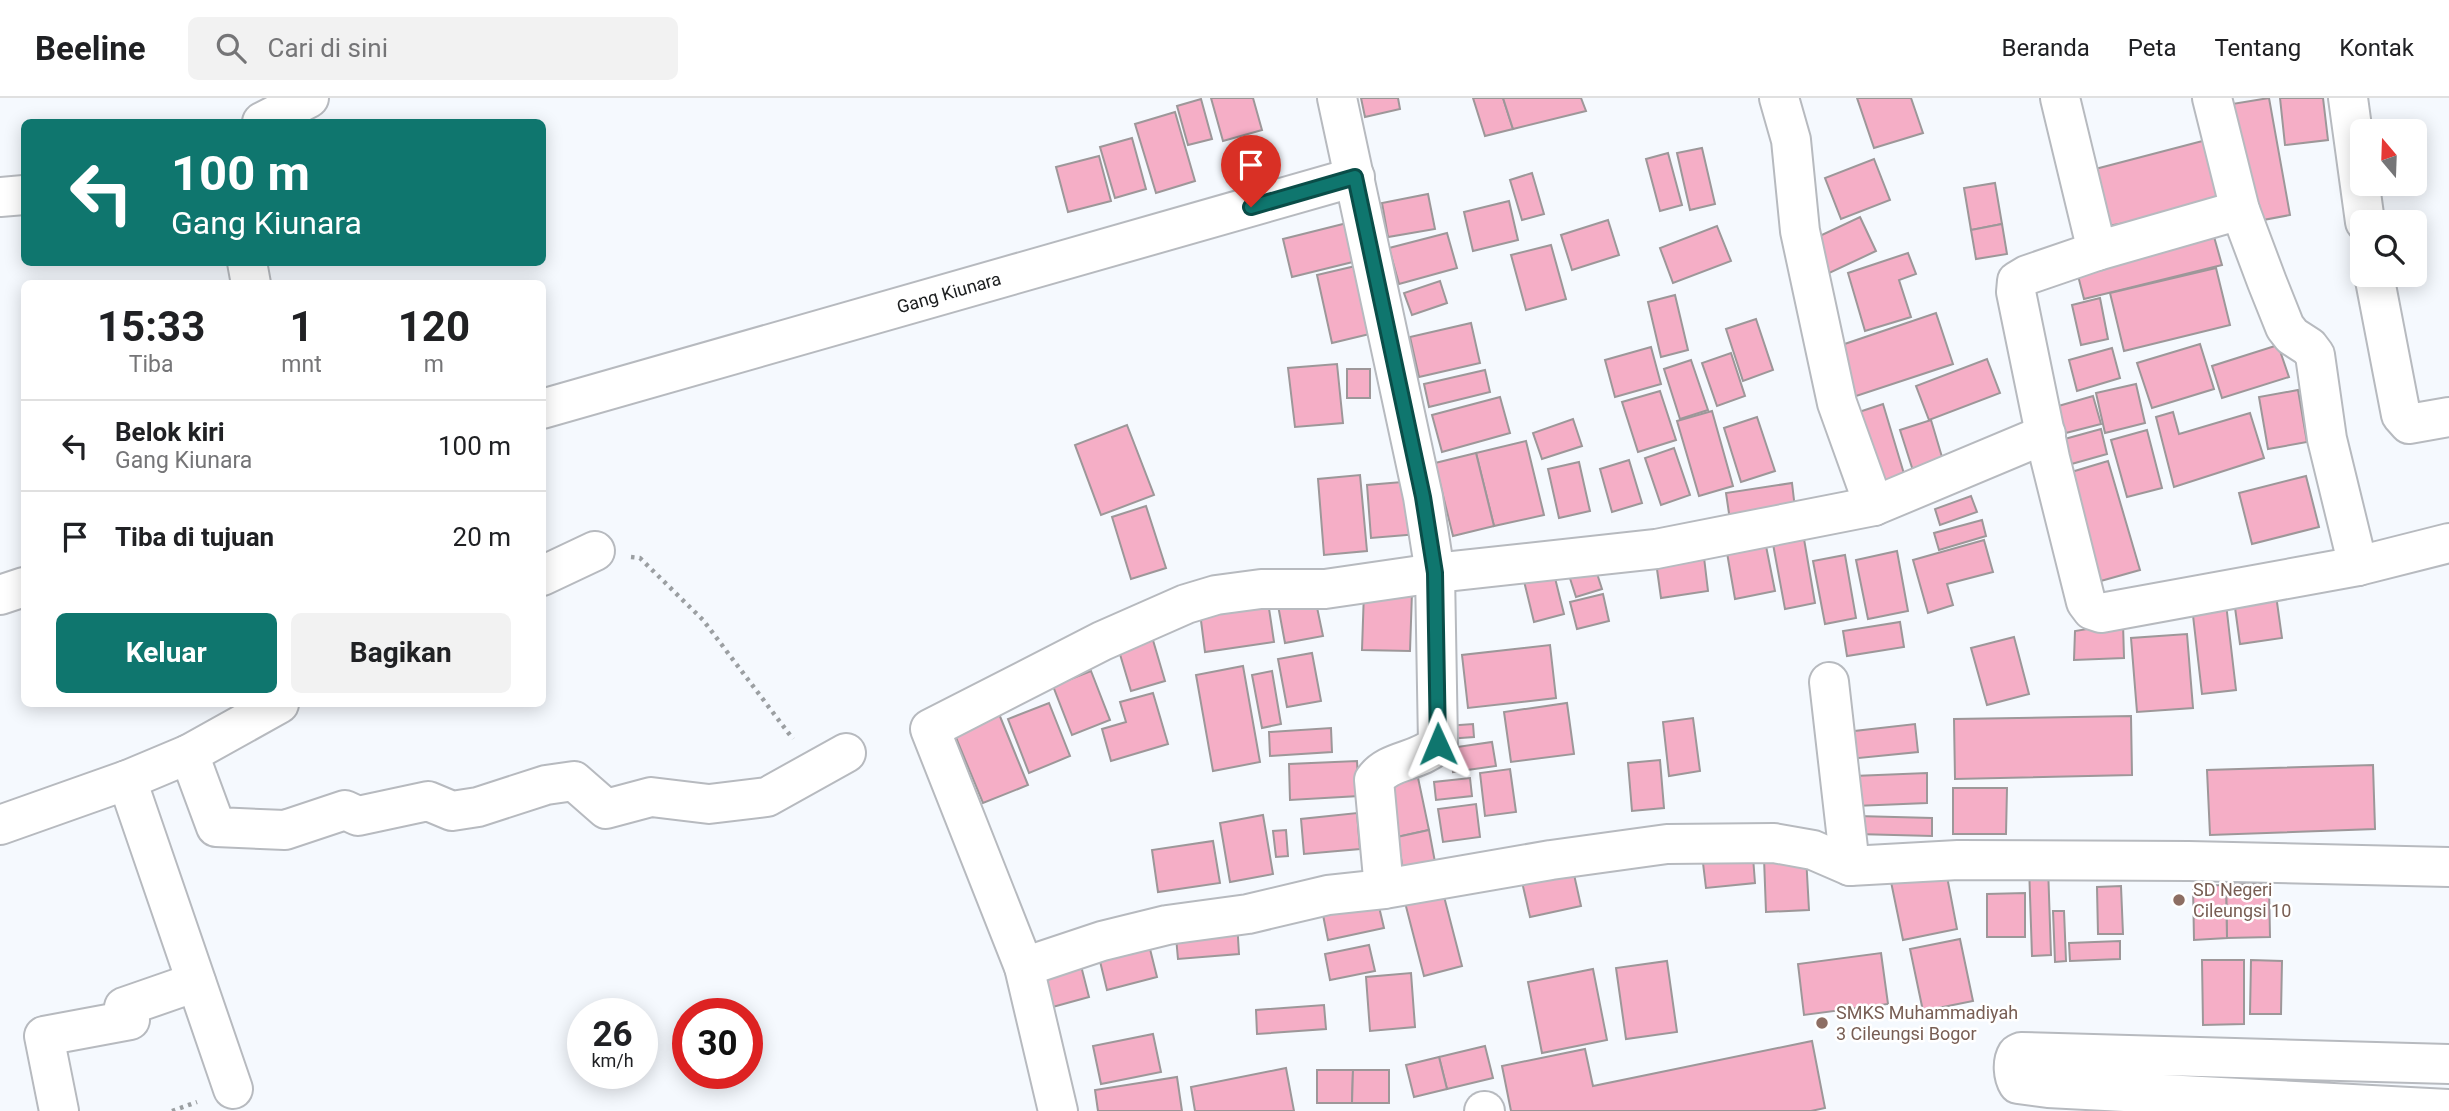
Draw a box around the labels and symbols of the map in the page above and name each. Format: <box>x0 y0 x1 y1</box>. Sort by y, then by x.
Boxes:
north arrow <box>2350 119 2427 196</box>
pin <box>1221 135 1281 207</box>
street label: Gang Kiunara <box>894 268 1003 317</box>
position arrow <box>1401 707 1475 781</box>
place label: SD Negeri Cileungsi 10 <box>2193 879 2291 921</box>
marker: SD Negeri Cileungsi 10 <box>2171 892 2187 908</box>
speed limit sign: 30 <box>672 998 763 1089</box>
place label: SMKS Muhammadiyah 3 Cileungsi Bogor <box>1836 1002 2018 1044</box>
marker: SMKS Muhammadiyah 3 Cileungsi Bogor <box>1814 1015 1830 1031</box>

